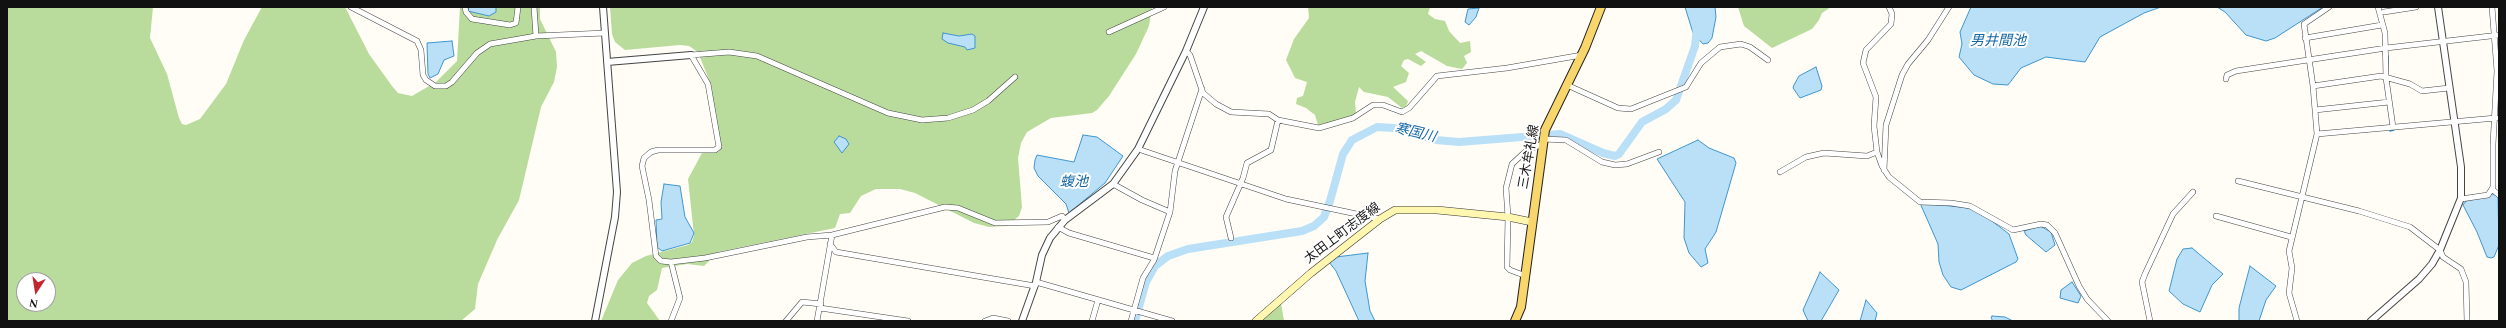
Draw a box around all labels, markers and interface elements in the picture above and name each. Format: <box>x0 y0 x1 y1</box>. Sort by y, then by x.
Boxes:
water label: 男井間池 <box>1970 34 2026 50</box>
water label: 寒国川 <box>1393 121 1437 147</box>
street label: 三木牟礼線 <box>1517 124 1543 190</box>
water label: 蝮池 <box>1060 175 1088 191</box>
street label: 太田上町志度線 <box>1302 200 1384 268</box>
north arrow <box>16 272 56 312</box>
text: N <box>27 294 40 312</box>

